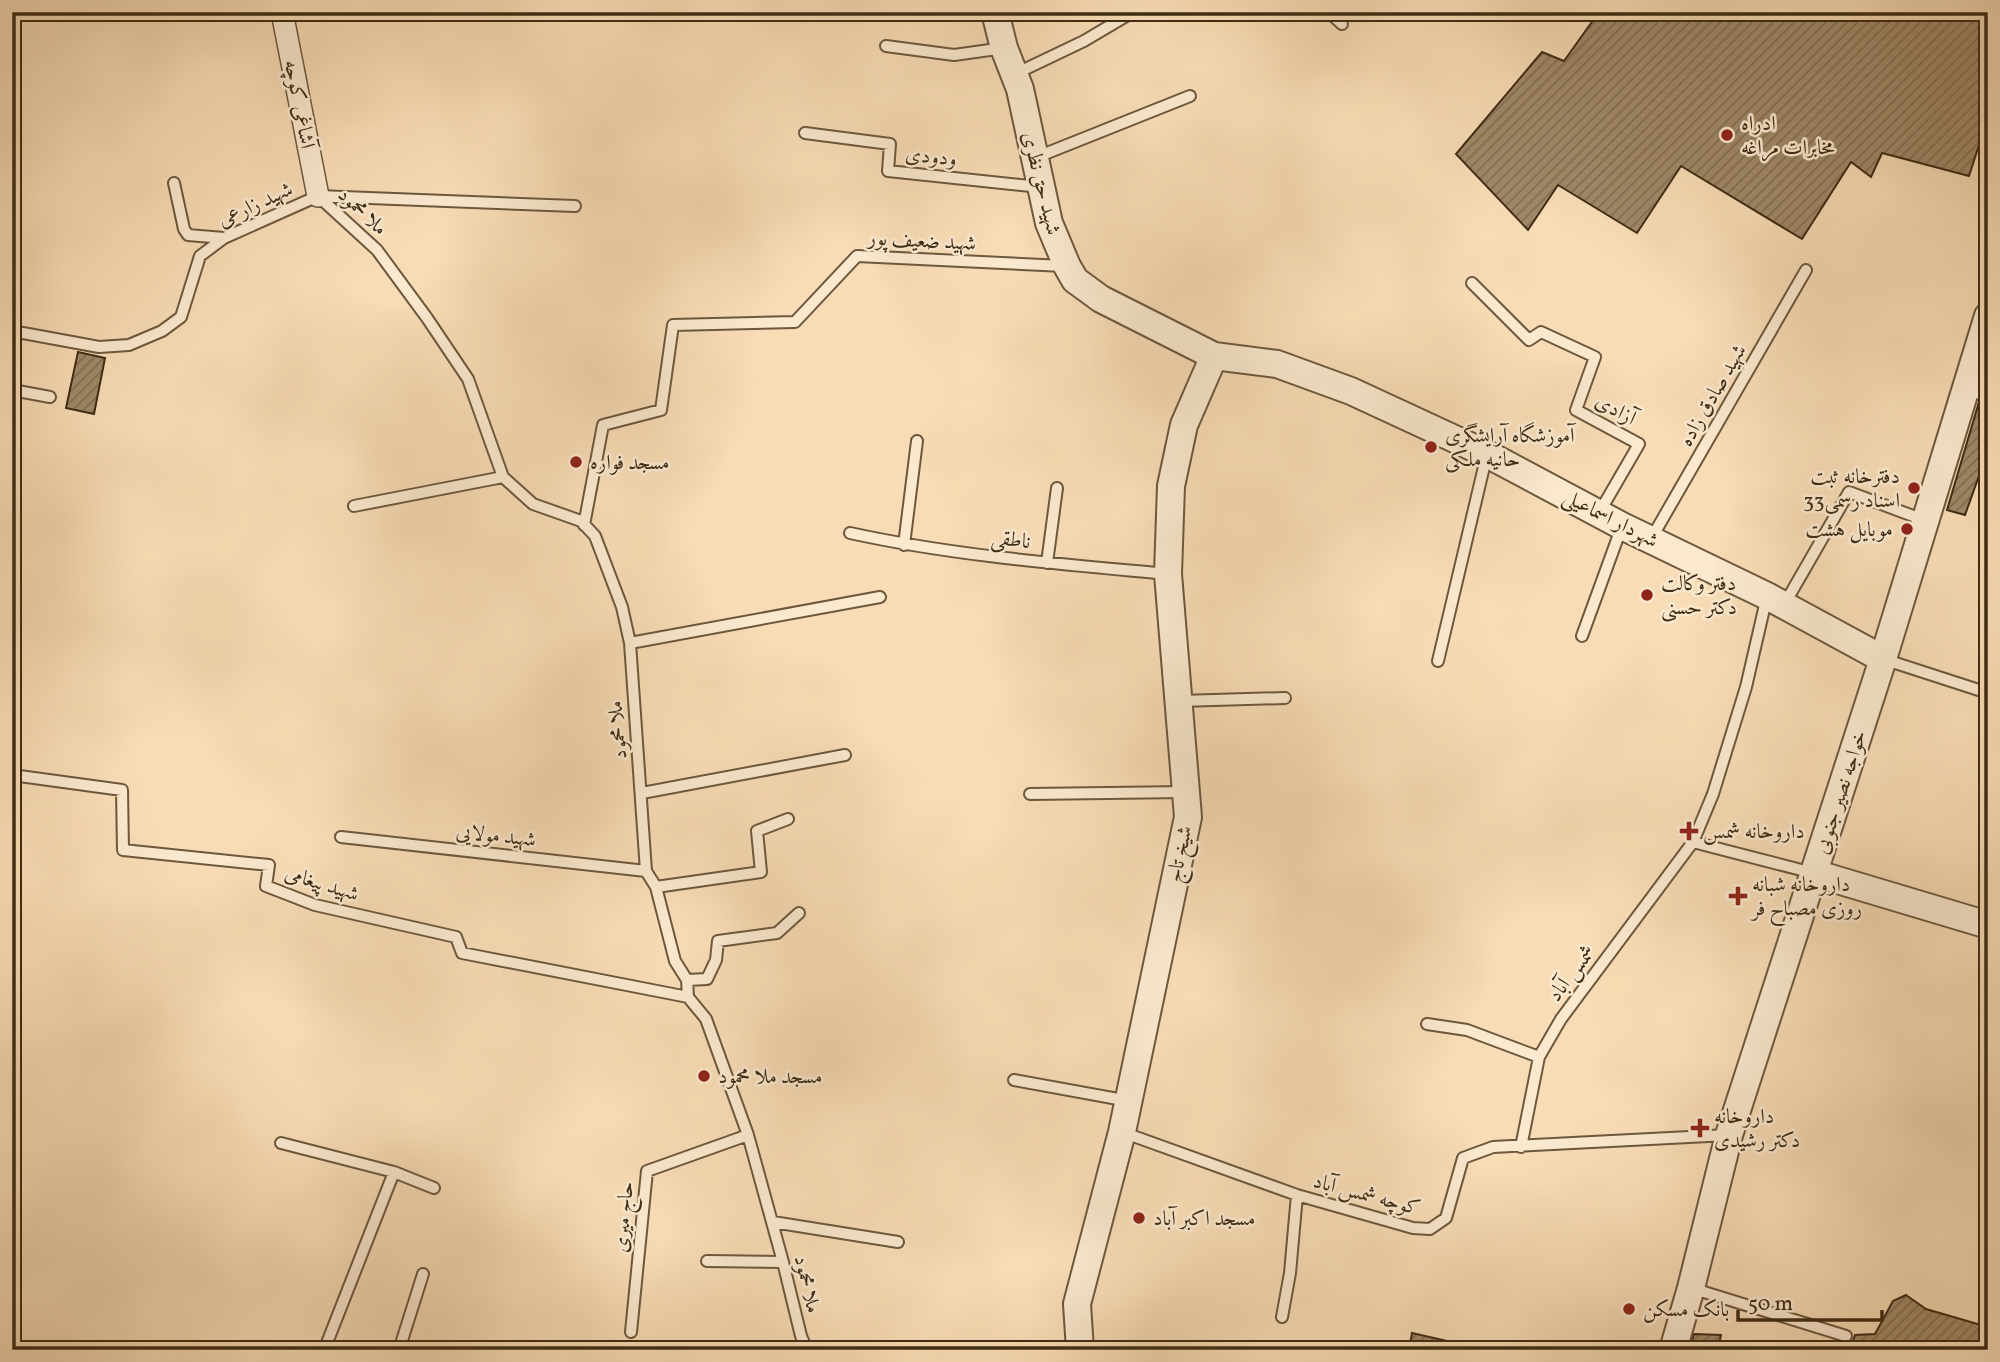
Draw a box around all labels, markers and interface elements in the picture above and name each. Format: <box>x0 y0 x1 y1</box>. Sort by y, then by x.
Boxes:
street label: آشاغی کوچه <box>276 57 322 154</box>
place label: ادراه مخابرات مراغه <box>1741 110 1835 163</box>
marker: ادراه مخابرات مراغه <box>1719 127 1735 143</box>
street label: شهید حق نظری <box>1014 129 1067 238</box>
street label: ودودی <box>904 140 958 175</box>
street label: شهید زارعی <box>213 175 298 235</box>
street label: ملا محمود <box>331 181 393 243</box>
street label: شهید ضعیف پور <box>865 224 977 259</box>
street label: شهید صادق زاده <box>1672 339 1754 452</box>
street label: آزادی <box>1589 387 1643 435</box>
place label: آموزشگاه آرایشگری حانیه ملکی <box>1445 422 1577 475</box>
marker: آموزشگاه آرایشگری حانیه ملکی <box>1423 439 1439 455</box>
place label: مسجد فواره <box>590 449 670 478</box>
marker: مسجد فواره <box>568 454 584 470</box>
place label: دفترخانه ثبت اسناد رسمی33 <box>1803 463 1900 516</box>
marker: دفترخانه ثبت اسناد رسمی33 <box>1906 480 1922 496</box>
street label: شهردار اسماعیلی <box>1557 483 1663 556</box>
place label: موبایل هشت <box>1805 516 1893 545</box>
marker: موبایل هشت <box>1899 521 1915 537</box>
street label: ناطقی <box>989 524 1032 557</box>
place label: دفتر وکالت دکتر حسنی <box>1661 570 1737 623</box>
marker: دفتر وکالت دکتر حسنی <box>1639 587 1655 603</box>
street label: ملا محمود <box>601 699 636 760</box>
street label: خواجه نصیر جنوبی <box>1808 727 1875 858</box>
street label: شهید مولایی <box>454 818 537 855</box>
place label: داروخانه شمس <box>1703 818 1805 847</box>
street label: شیخ تاج <box>1160 823 1204 886</box>
marker: داروخانه شمس <box>1681 823 1697 839</box>
street label: شهید پیغامی <box>281 859 362 909</box>
place label: داروخانه شبانه روزی مصباح فر <box>1750 871 1862 927</box>
marker: داروخانه شبانه روزی مصباح فر <box>1730 888 1746 904</box>
street label: شمس آباد <box>1541 939 1603 1008</box>
place label: مسجد ملا محمود <box>718 1063 822 1092</box>
marker: مسجد ملا محمود <box>696 1068 712 1084</box>
place label: داروخانه دکتر رشیدی <box>1714 1103 1800 1156</box>
marker: داروخانه دکتر رشیدی <box>1692 1120 1708 1136</box>
street label: کوچه شمس آباد <box>1310 1167 1424 1224</box>
street label: حاج میری <box>607 1180 645 1254</box>
place label: مسجد اکبر آباد <box>1153 1205 1255 1234</box>
marker: مسجد اکبر آباد <box>1131 1210 1147 1226</box>
street label: ملا محمود <box>786 1252 827 1316</box>
scale bar <box>1738 1278 1881 1322</box>
text: 50 m <box>1748 1290 1793 1319</box>
place label: بانک مسکن <box>1643 1296 1729 1325</box>
marker: بانک مسکن <box>1621 1301 1637 1317</box>

